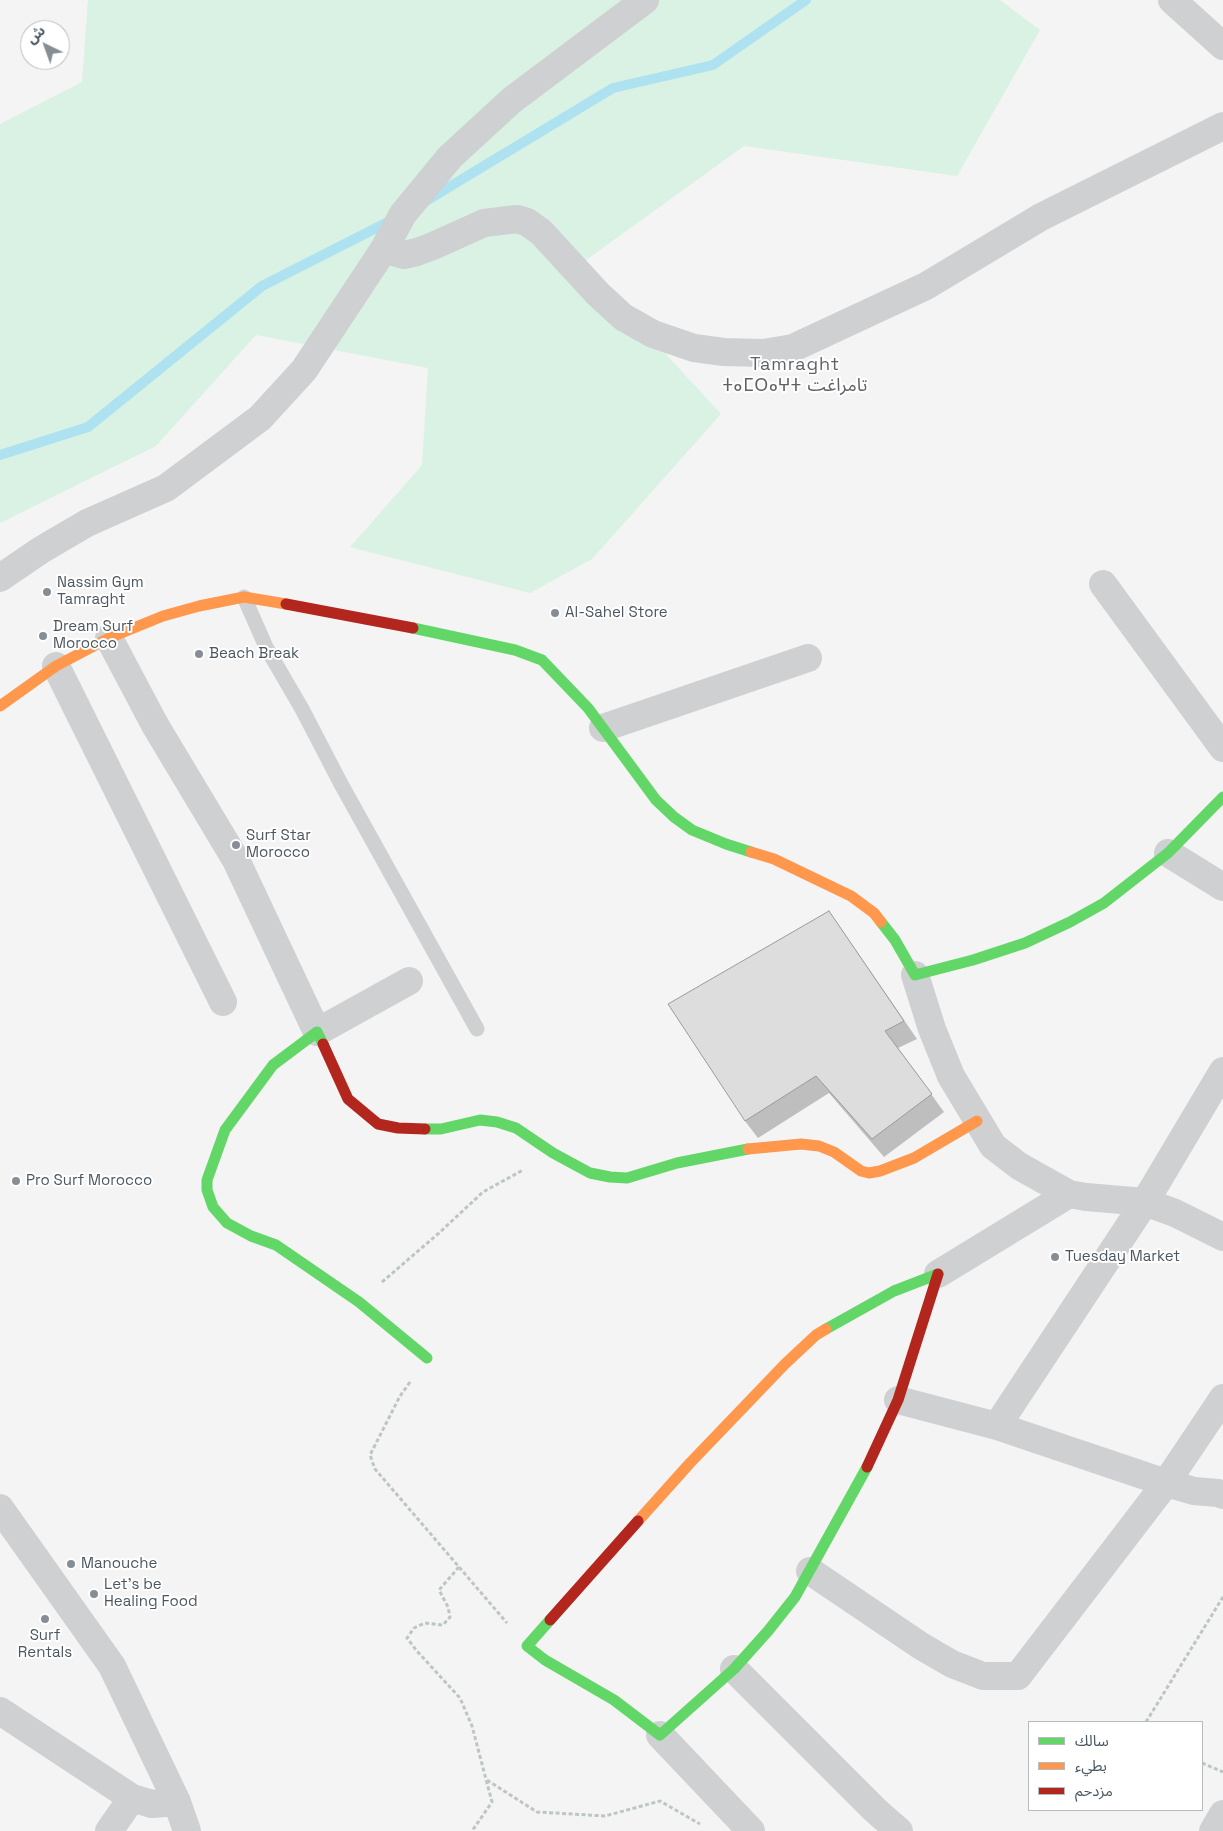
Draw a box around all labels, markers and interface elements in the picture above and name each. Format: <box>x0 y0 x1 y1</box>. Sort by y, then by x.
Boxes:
north arrow <box>20 20 70 70</box>
text: ش <box>22 21 49 48</box>
district label: Tamraght ⵜⴰⵎⵔⴰⵖⵜ تامراغت <box>727 354 863 396</box>
place label: Nassim Gym Tamraght <box>57 574 144 609</box>
marker: Nassim Gym Tamraght <box>41 586 53 598</box>
place label: Al-Sahel Store <box>565 604 668 622</box>
marker: Al-Sahel Store <box>549 607 561 619</box>
place label: Dream Surf Morocco <box>53 618 133 653</box>
marker: Dream Surf Morocco <box>37 630 49 642</box>
place label: Beach Break <box>209 645 299 663</box>
marker: Beach Break <box>193 648 205 660</box>
place label: Surf Star Morocco <box>246 827 311 862</box>
marker: Surf Star Morocco <box>230 839 242 851</box>
place label: Pro Surf Morocco <box>26 1172 152 1190</box>
marker: Pro Surf Morocco <box>10 1175 22 1187</box>
place label: Tuesday Market <box>1065 1248 1180 1266</box>
marker: Tuesday Market <box>1049 1251 1061 1263</box>
place label: Manouche <box>81 1555 157 1573</box>
marker: Manouche <box>65 1558 77 1570</box>
place label: Let’s be Healing Food <box>104 1576 198 1611</box>
marker: Let’s be Healing Food <box>88 1588 100 1600</box>
marker: Surf Rentals <box>39 1613 51 1625</box>
place label: Surf Rentals <box>18 1627 72 1662</box>
legend <box>1028 1721 1203 1811</box>
text: سالك <box>1075 1731 1109 1750</box>
text: بطيء <box>1075 1756 1107 1775</box>
text: مزدحم <box>1075 1781 1113 1800</box>

